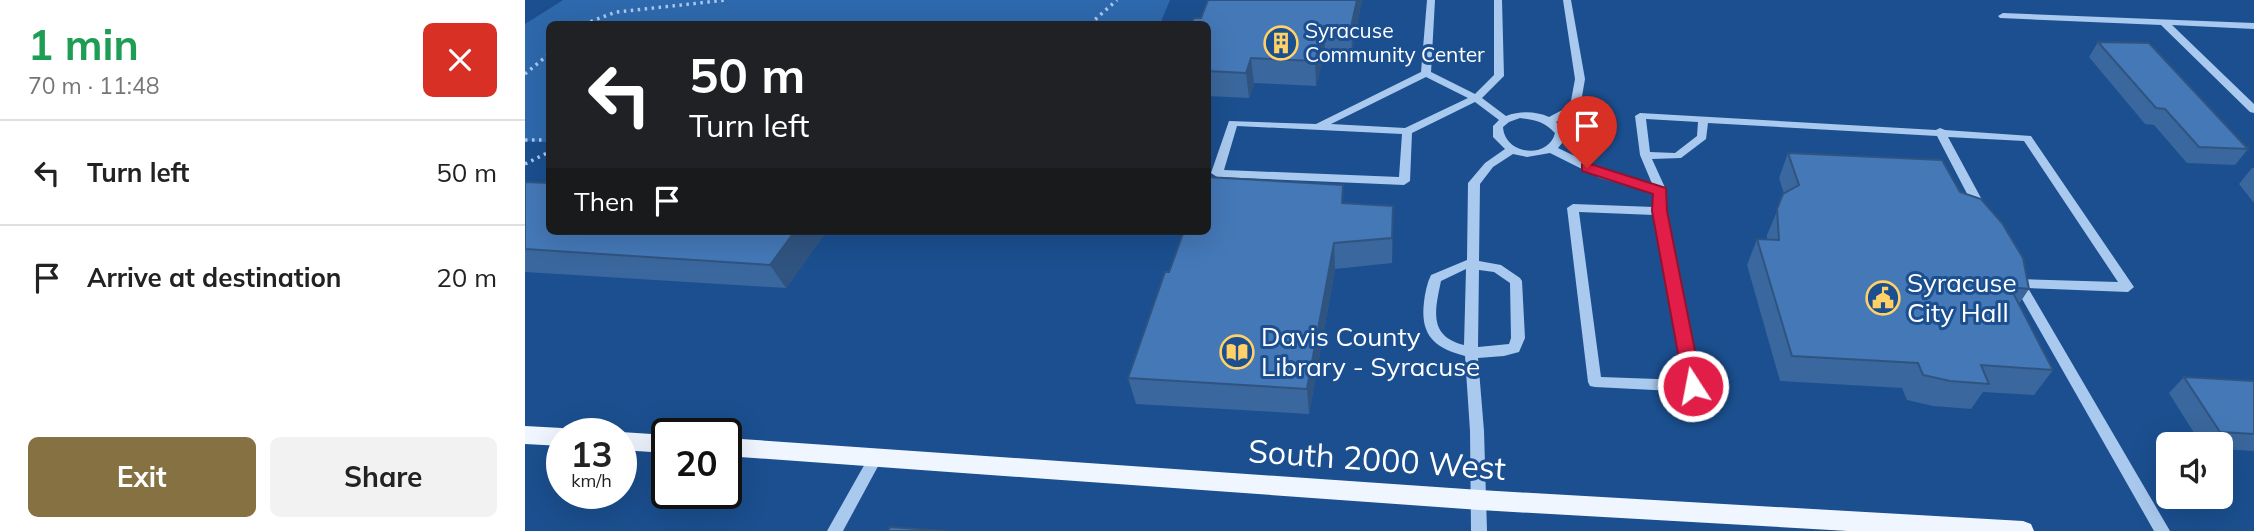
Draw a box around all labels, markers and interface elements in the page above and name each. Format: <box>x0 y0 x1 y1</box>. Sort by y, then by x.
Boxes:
place label: Syracuse Community Center <box>1305 17 1485 67</box>
text: 1 min <box>28 18 139 71</box>
button: close <box>423 23 497 97</box>
building icon: Syracuse Community Center <box>1262 24 1300 62</box>
text: 50 m <box>689 44 805 105</box>
icon: left <box>574 49 665 140</box>
text: 70 m · 11:48 <box>28 71 160 100</box>
pin <box>1557 96 1617 168</box>
text: Turn left <box>689 105 809 145</box>
icon: arrive <box>1568 107 1606 145</box>
icon: left <box>28 154 66 192</box>
text: Turn left <box>87 156 189 189</box>
text: 50 m <box>436 156 497 189</box>
icon: arrive <box>648 182 686 220</box>
text: Then <box>574 185 634 218</box>
icon: arrive <box>28 259 66 297</box>
text: Arrive at destination <box>87 261 342 294</box>
text: 20 m <box>436 261 497 294</box>
place label: Syracuse City Hall <box>1907 266 2017 329</box>
public building icon: Syracuse City Hall <box>1864 279 1902 317</box>
place label: Davis County Library - Syracuse <box>1261 320 1480 383</box>
library icon: Davis County Library - Syracuse <box>1218 333 1256 371</box>
position arrow <box>1656 349 1730 423</box>
speed limit sign: 20 <box>651 418 742 509</box>
street label: South 2000 West <box>1247 430 1507 488</box>
text: 13 <box>570 432 613 476</box>
map controls <box>2156 432 2233 509</box>
button: sound <box>2156 432 2233 509</box>
button: Exit <box>28 437 256 517</box>
button: Share <box>270 437 497 517</box>
text: km/h <box>571 469 612 492</box>

